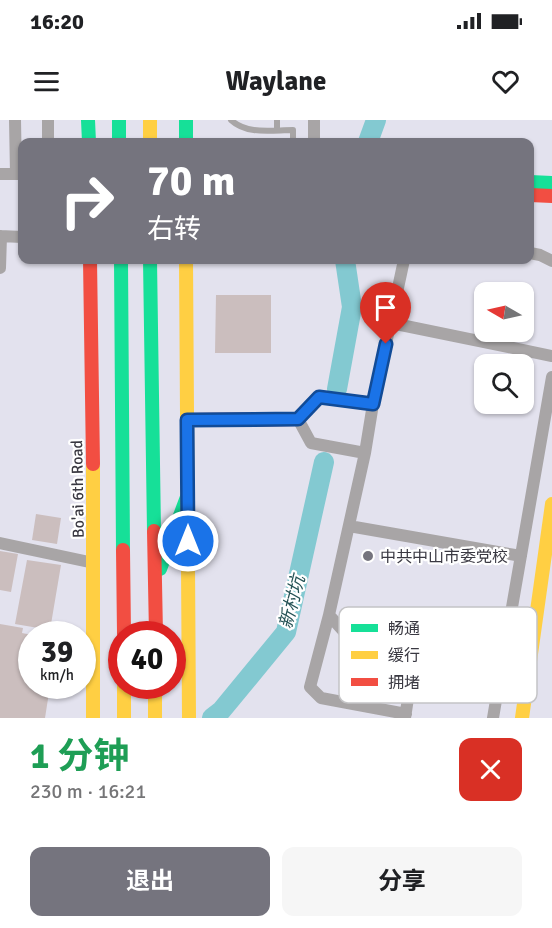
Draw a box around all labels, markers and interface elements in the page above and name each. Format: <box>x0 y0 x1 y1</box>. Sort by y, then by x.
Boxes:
text: 16:20 <box>30 8 84 35</box>
icon: menu <box>30 65 63 98</box>
text: Waylane <box>225 65 327 98</box>
icon: heart <box>489 65 522 98</box>
text: 70 m <box>147 156 236 207</box>
icon: right <box>48 162 126 240</box>
text: 右转 <box>147 213 201 246</box>
pin <box>360 282 411 344</box>
north arrow <box>474 282 534 342</box>
map controls <box>474 282 534 414</box>
icon: arrive <box>369 291 402 324</box>
button: search <box>474 354 534 414</box>
street label: Bo'ai 6th Road <box>67 440 89 538</box>
position arrow <box>156 509 220 573</box>
place label: 中共中山市委党校 <box>380 547 508 567</box>
marker: 中共中山市委党校 <box>361 549 375 563</box>
water label: 新村坑 <box>274 570 310 631</box>
legend <box>339 607 537 703</box>
text: 畅通 <box>388 619 420 639</box>
speed limit sign: 40 <box>108 621 186 699</box>
text: 39 <box>41 634 73 671</box>
text: 缓行 <box>388 646 420 666</box>
text: km/h <box>40 666 74 684</box>
text: 拥堵 <box>388 673 420 693</box>
text: 1 分钟 <box>30 734 129 779</box>
button: close <box>459 738 522 801</box>
text: 230 m · 16:21 <box>30 779 146 804</box>
button: 退出 <box>30 847 270 916</box>
button: 分享 <box>282 847 522 916</box>

